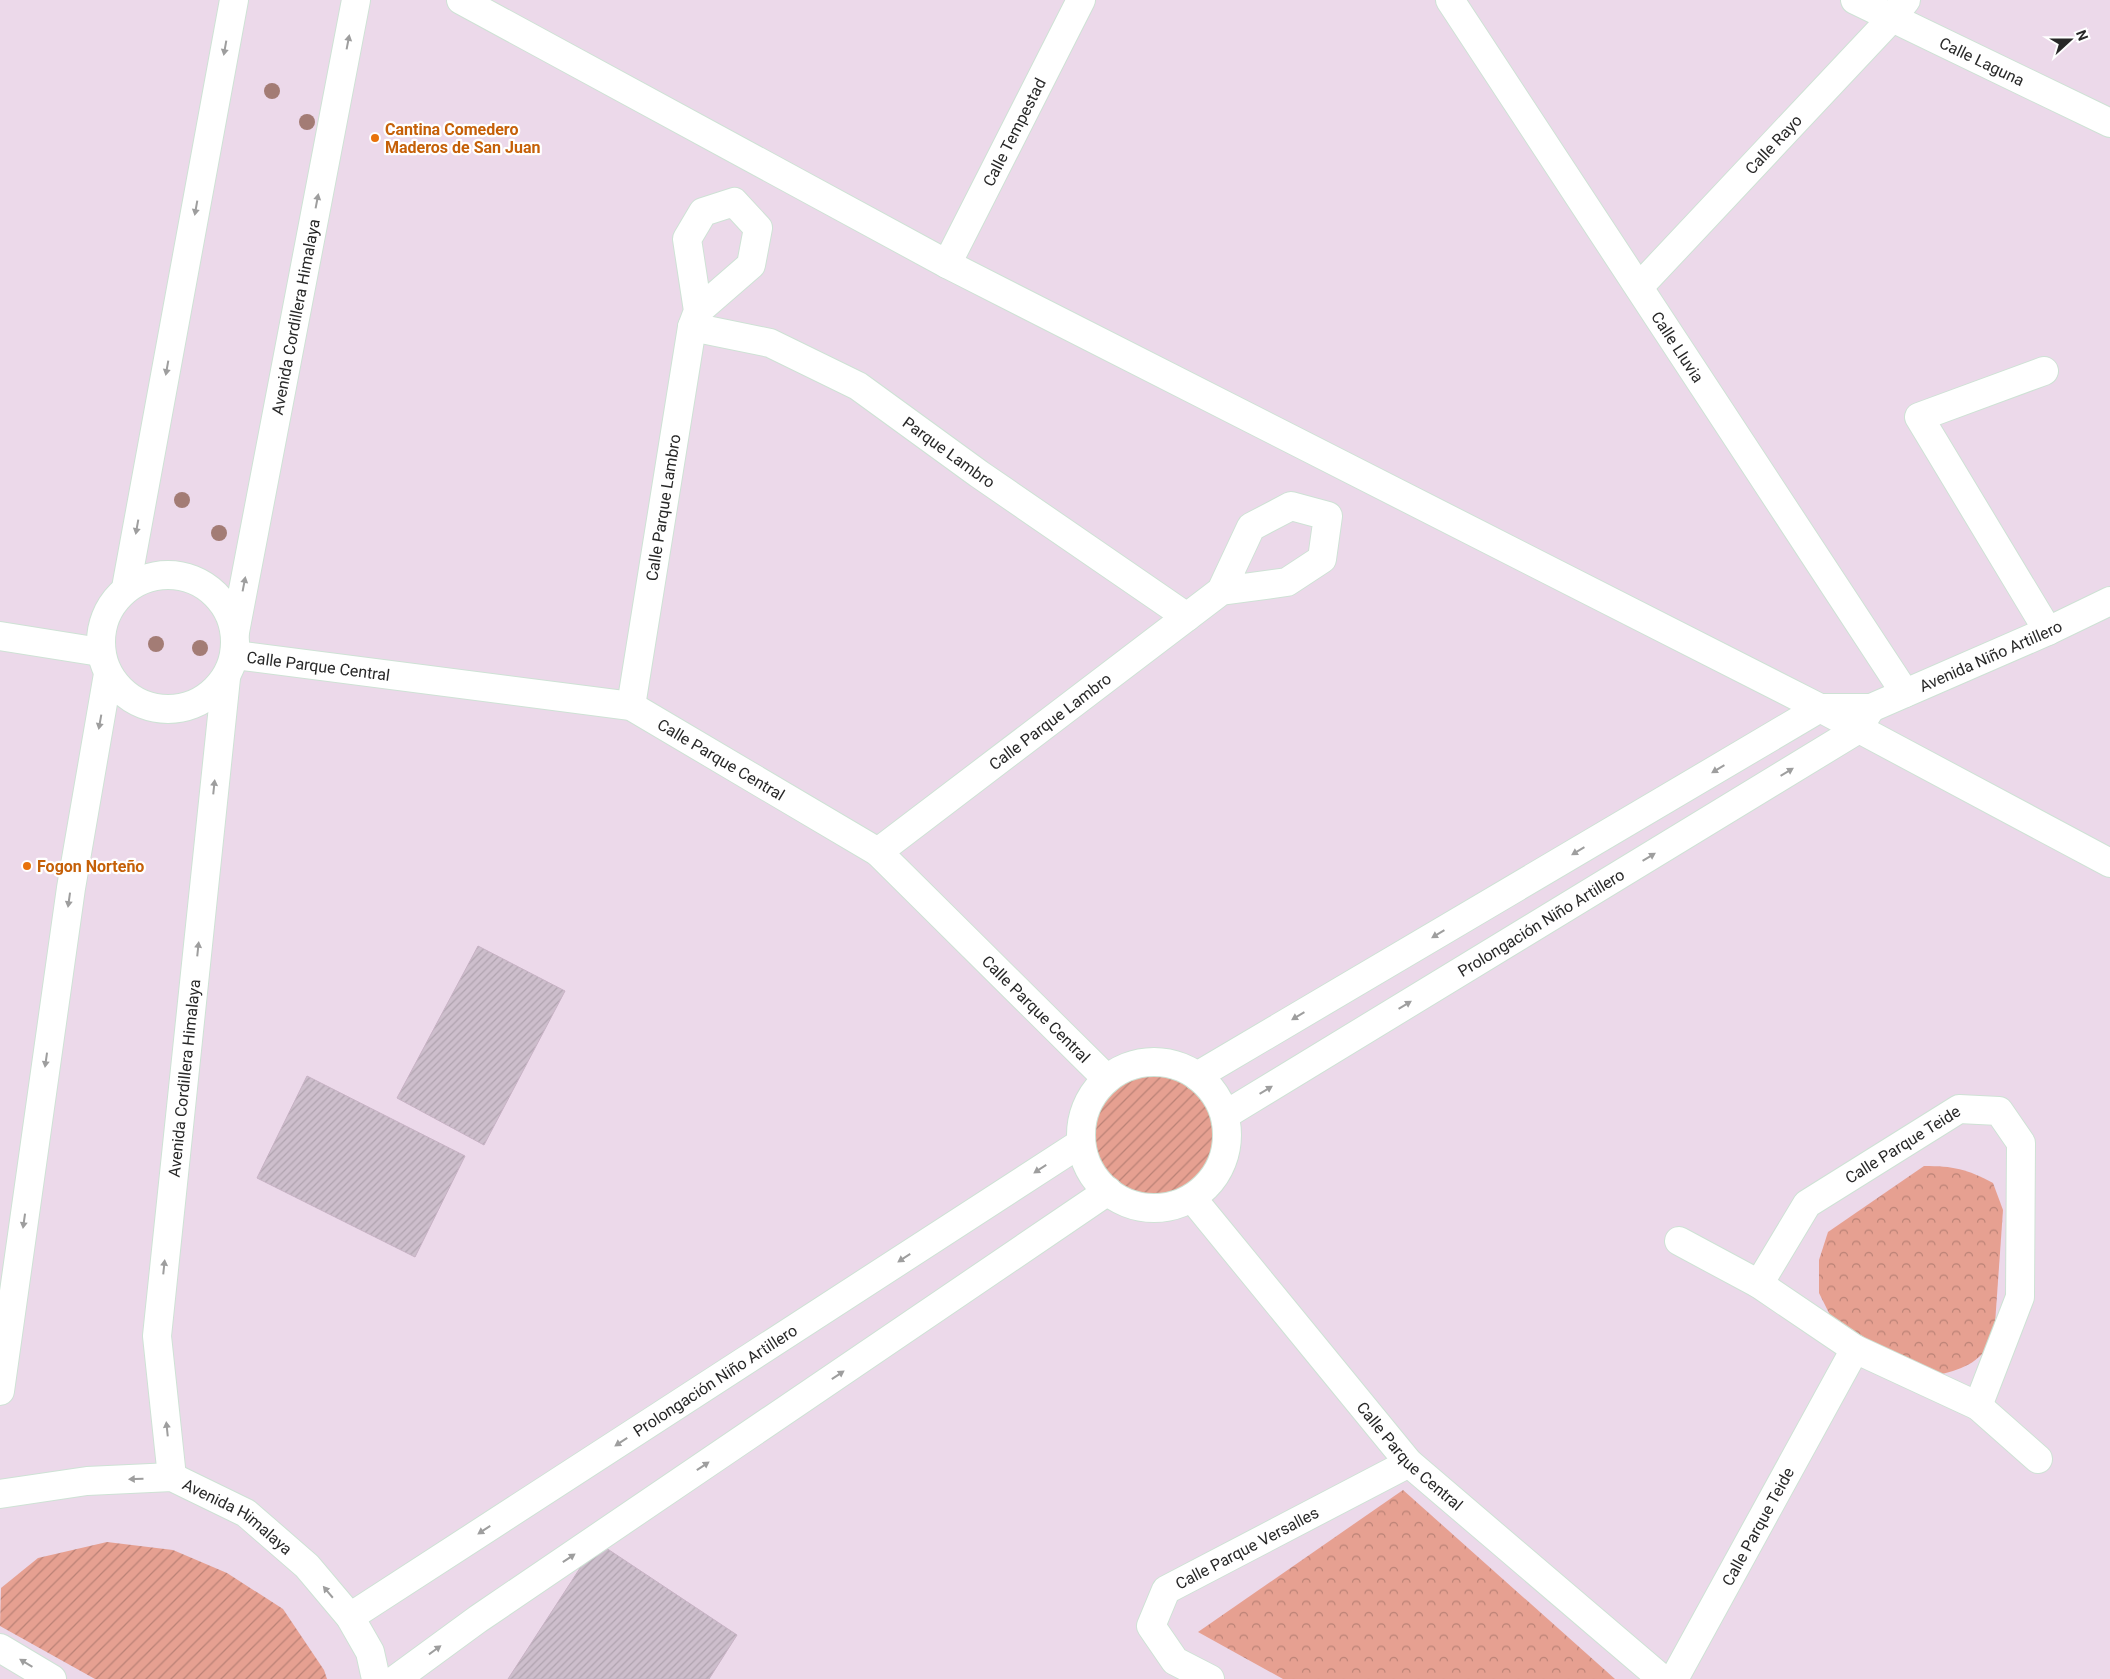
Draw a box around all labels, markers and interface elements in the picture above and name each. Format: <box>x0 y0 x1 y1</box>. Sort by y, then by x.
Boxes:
north arrow <box>2045 15 2095 65</box>
text: N <box>2073 28 2091 43</box>
one-way arrow <box>344 33 352 49</box>
street label: Calle Laguna <box>1936 33 2027 90</box>
one-way arrow <box>221 40 229 56</box>
street label: Calle Tempestad <box>979 75 1050 190</box>
street label: Calle Rayo <box>1741 111 1806 178</box>
place label: Cantina Comedero Maderos de San Juan <box>385 120 541 157</box>
marker: Cantina Comedero Maderos de San Juan <box>369 132 381 144</box>
one-way arrow <box>314 193 322 209</box>
one-way arrow <box>192 200 200 215</box>
street label: Avenida Cordillera Himalaya <box>268 217 324 416</box>
street label: Calle Lluvia <box>1647 308 1708 386</box>
one-way arrow <box>162 360 170 376</box>
street label: Parque Lambro <box>899 413 998 492</box>
street label: Calle Parque Lambro <box>642 433 685 582</box>
one-way arrow <box>133 520 141 536</box>
one-way arrow <box>241 576 249 592</box>
street label: Avenida Niño Artillero <box>1916 617 2065 696</box>
street label: Calle Parque Central <box>245 648 391 685</box>
street label: Calle Parque Lambro <box>985 669 1115 774</box>
one-way arrow <box>95 715 103 731</box>
street label: Calle Parque Central <box>654 715 788 805</box>
one-way arrow <box>1711 764 1724 773</box>
one-way arrow <box>1781 768 1794 777</box>
one-way arrow <box>211 779 219 795</box>
one-way arrow <box>1571 847 1584 856</box>
one-way arrow <box>1642 852 1655 862</box>
place label: Fogon Norteño <box>37 857 144 876</box>
marker: Fogon Norteño <box>21 860 33 872</box>
street label: Prolongación Niño Artillero <box>1455 865 1628 981</box>
one-way arrow <box>65 892 73 908</box>
one-way arrow <box>1431 929 1444 938</box>
one-way arrow <box>194 941 202 957</box>
street label: Calle Parque Central <box>978 952 1094 1067</box>
street label: Avenida Cordillera Himalaya <box>165 978 204 1178</box>
one-way arrow <box>1399 1001 1412 1010</box>
one-way arrow <box>1291 1012 1304 1021</box>
one-way arrow <box>42 1053 50 1069</box>
one-way arrow <box>1260 1085 1273 1094</box>
street label: Calle Parque Teide <box>1842 1102 1964 1188</box>
one-way arrow <box>1033 1165 1047 1174</box>
one-way arrow <box>20 1214 28 1230</box>
one-way arrow <box>897 1253 910 1263</box>
one-way arrow <box>160 1259 168 1275</box>
street label: Prolongación Niño Artillero <box>630 1321 801 1441</box>
one-way arrow <box>831 1370 844 1380</box>
street label: Calle Parque Central <box>1353 1398 1466 1515</box>
one-way arrow <box>163 1421 171 1437</box>
one-way arrow <box>614 1437 627 1446</box>
one-way arrow <box>697 1461 710 1471</box>
street label: Calle Parque Teide <box>1718 1464 1798 1589</box>
one-way arrow <box>127 1475 143 1483</box>
street label: Avenida Himalaya <box>180 1475 296 1559</box>
street label: Calle Parque Versalles <box>1172 1503 1322 1593</box>
one-way arrow <box>478 1525 491 1535</box>
one-way arrow <box>562 1553 576 1563</box>
one-way arrow <box>323 1585 334 1598</box>
one-way arrow <box>429 1646 442 1656</box>
one-way arrow <box>20 1659 33 1668</box>

